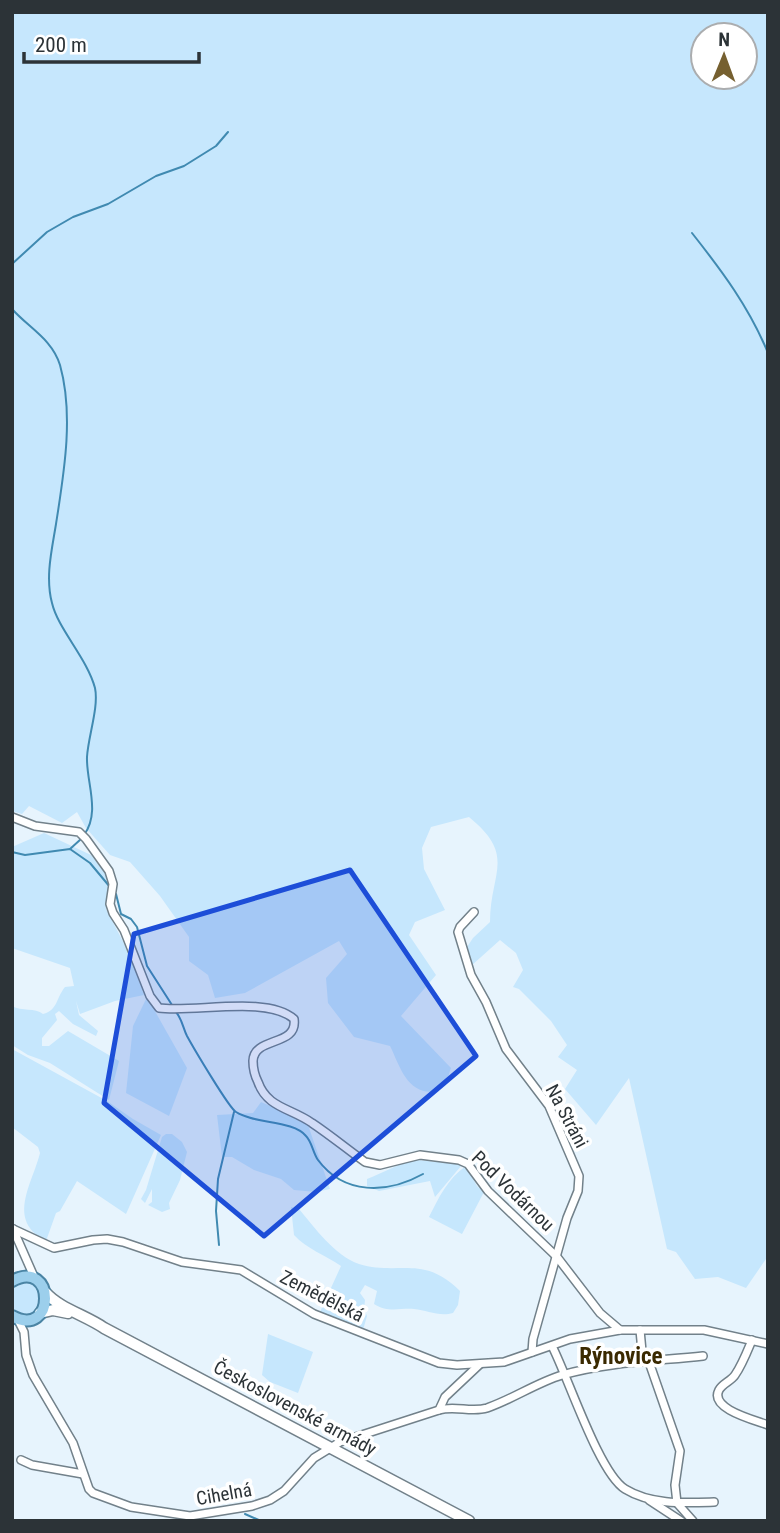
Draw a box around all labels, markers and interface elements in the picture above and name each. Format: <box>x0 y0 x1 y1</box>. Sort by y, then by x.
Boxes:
scale bar <box>24 21 200 65</box>
north arrow <box>689 21 759 91</box>
text: N <box>718 28 730 51</box>
text: 200 m <box>35 33 87 57</box>
street label: Na Stráni <box>541 1080 593 1152</box>
street label: Pod Vodárnou <box>467 1146 559 1236</box>
street label: Zemědělská <box>276 1265 368 1327</box>
district label: Rýnovice <box>579 1343 663 1370</box>
street label: Československé armády <box>210 1355 380 1461</box>
street label: Cihelná <box>194 1478 254 1510</box>

